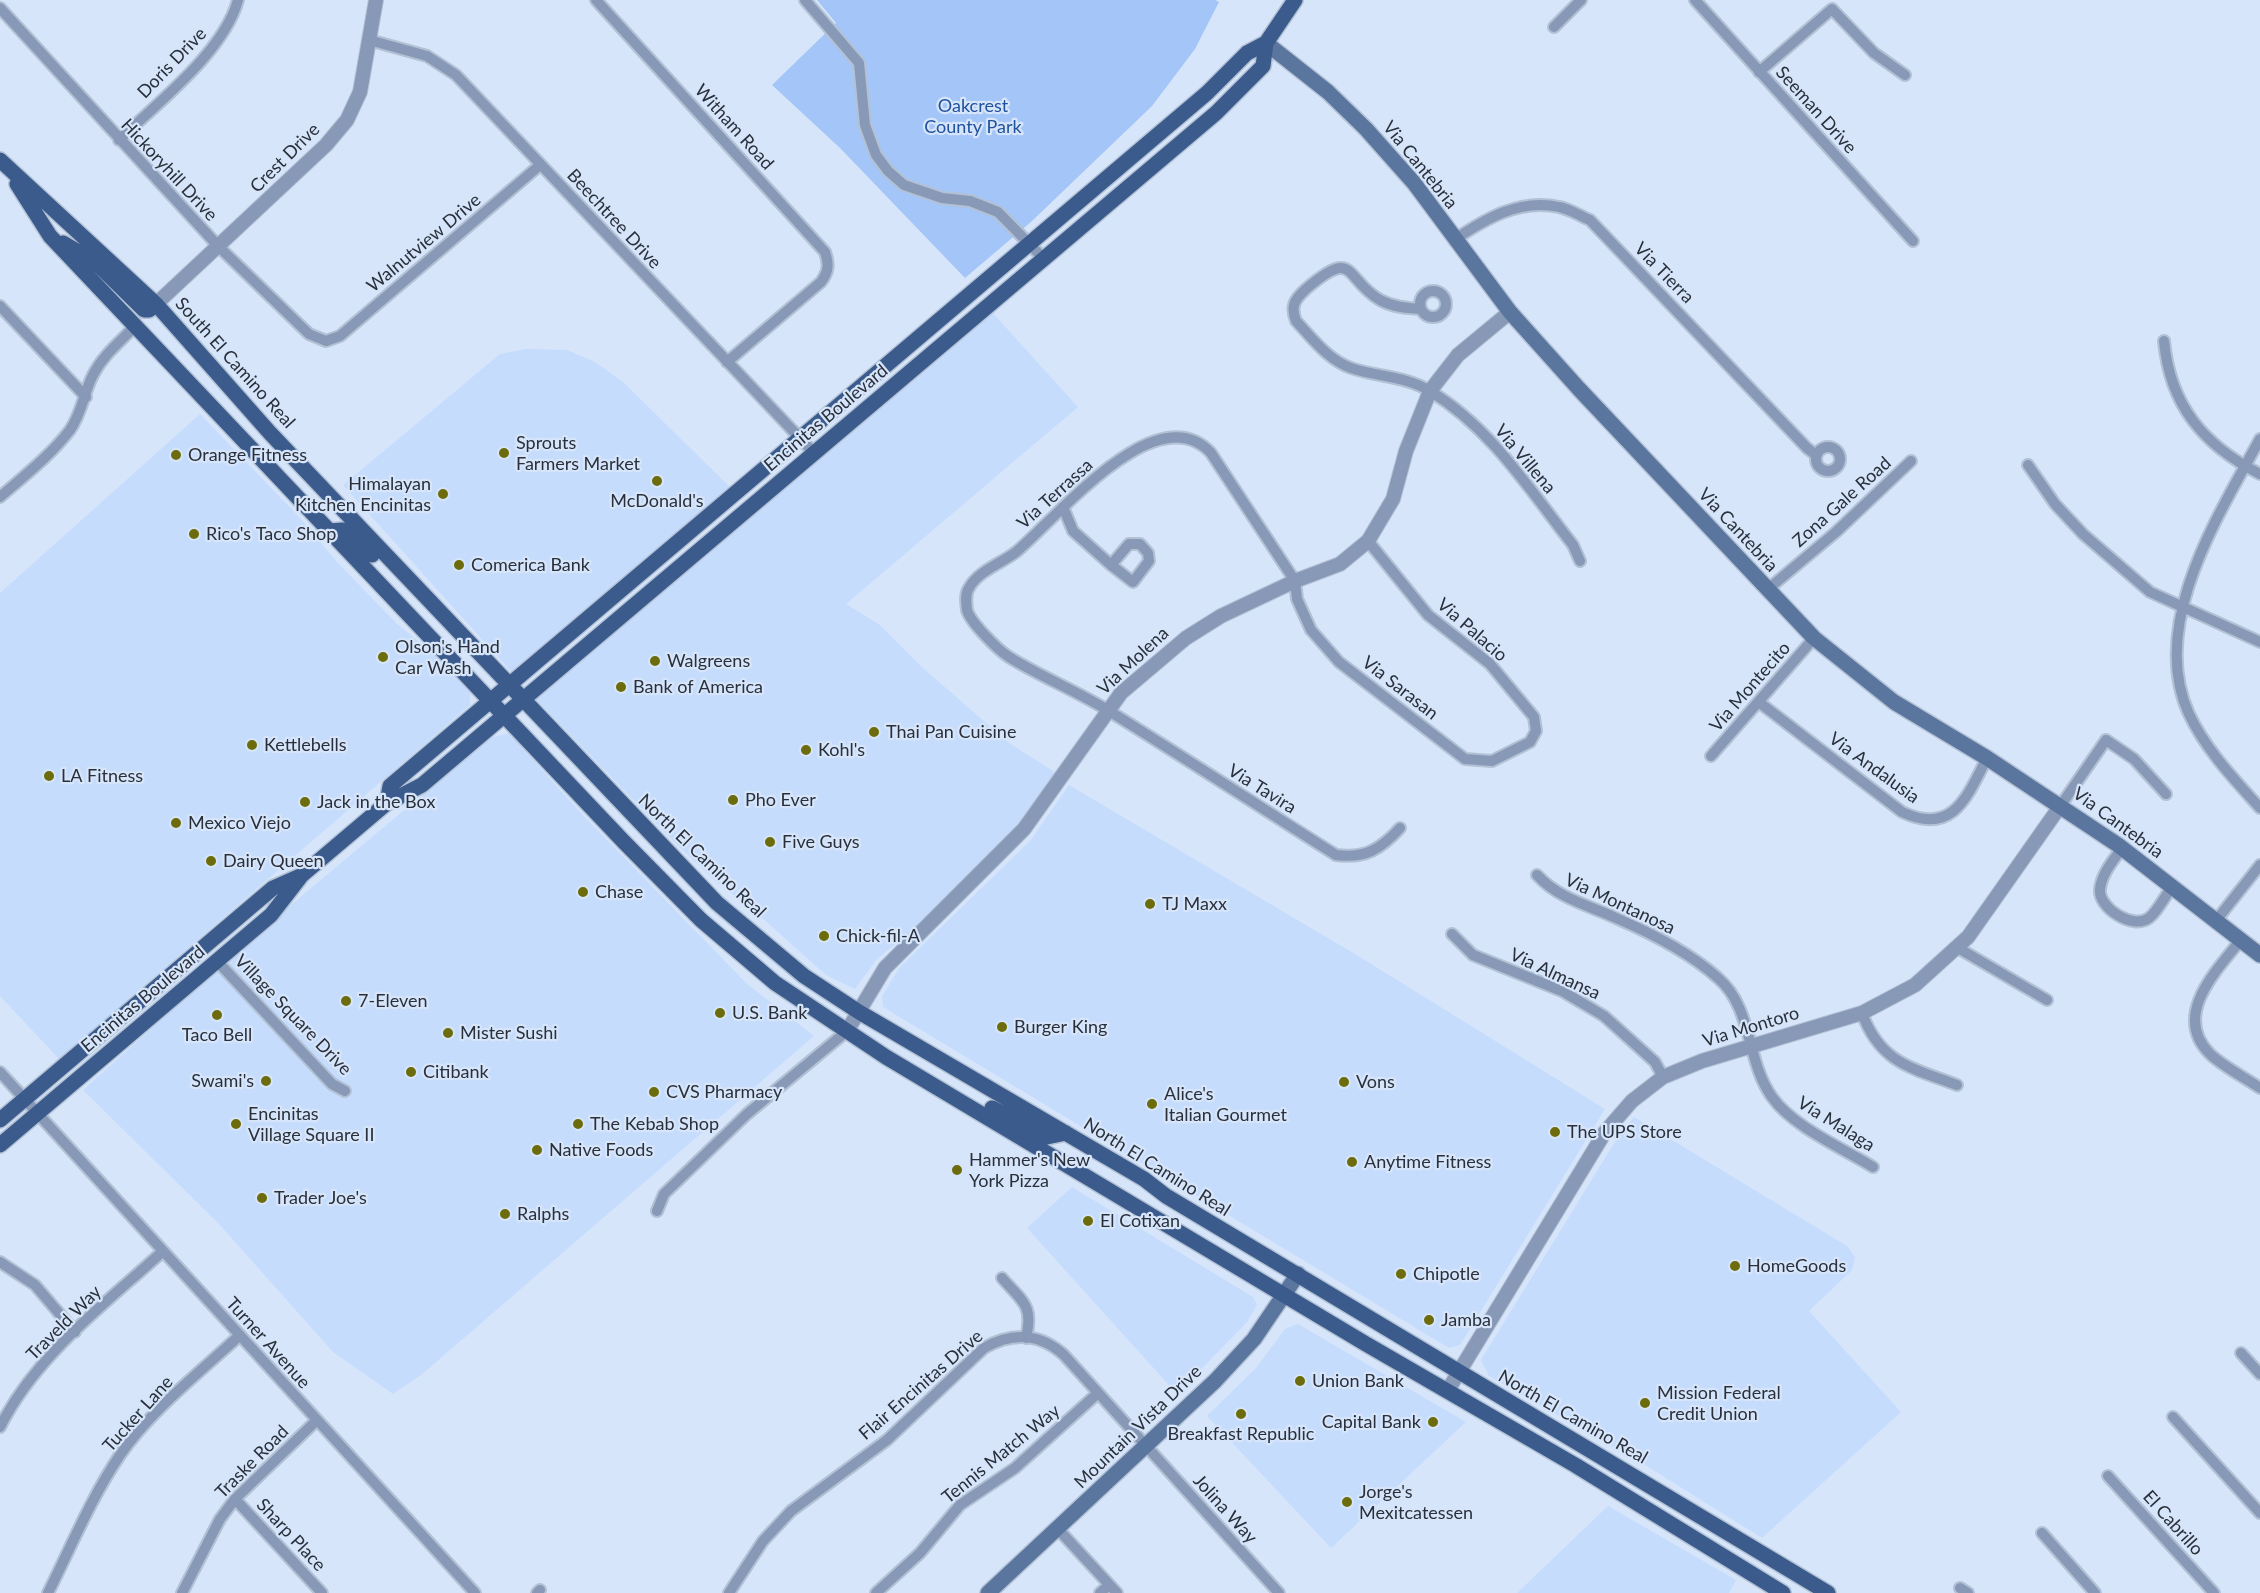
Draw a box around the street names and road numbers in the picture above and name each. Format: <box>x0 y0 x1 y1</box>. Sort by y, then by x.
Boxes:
street label: Doris Drive <box>133 23 211 103</box>
street label: Seeman Drive <box>1771 62 1861 158</box>
street label: Witham Road <box>690 80 778 174</box>
street label: Hickoryhill Drive <box>116 115 222 225</box>
street label: Via Cantebria <box>1378 117 1462 213</box>
street label: Crest Drive <box>246 119 324 197</box>
street label: Beechtree Drive <box>562 165 666 273</box>
street label: Walnutview Drive <box>363 189 485 297</box>
street label: Via Tierra <box>1630 238 1698 308</box>
street label: South El Camino Real <box>171 293 299 433</box>
street label: Encinitas Boulevard <box>760 360 892 476</box>
street label: Via Villena <box>1490 420 1560 498</box>
street label: Zona Gale Road <box>1789 452 1895 552</box>
street label: Via Terrassa <box>1013 454 1097 534</box>
street label: Via Cantebria <box>1694 484 1782 576</box>
street label: Via Palacio <box>1433 594 1511 666</box>
street label: Via Molena <box>1093 623 1173 699</box>
street label: Via Montecito <box>1705 638 1795 736</box>
street label: Via Sarasan <box>1358 652 1442 724</box>
street label: Via Andalusia <box>1825 728 1923 808</box>
street label: Via Tavira <box>1224 760 1300 818</box>
street label: Via Cantebria <box>2068 783 2168 863</box>
street label: North El Camino Real <box>634 790 770 922</box>
street label: Via Montanosa <box>1562 869 1678 939</box>
street label: Encinitas Boulevard <box>77 941 209 1057</box>
street label: Via Almansa <box>1506 944 1604 1004</box>
street label: Village Square Drive <box>230 950 356 1080</box>
street label: Via Montoro <box>1700 1002 1802 1052</box>
street label: Via Malaga <box>1793 1092 1879 1156</box>
street label: North El Camino Real <box>1080 1113 1234 1221</box>
street label: Traveld Way <box>22 1281 106 1365</box>
street label: Turner Avenue <box>221 1293 315 1393</box>
street label: Flair Encinitas Drive <box>855 1325 987 1445</box>
street label: Mountain Vista Drive <box>1070 1361 1206 1493</box>
street label: North El Camino Real <box>1494 1365 1652 1469</box>
street label: Tucker Lane <box>98 1372 178 1456</box>
street label: Tennis Match Way <box>938 1400 1064 1508</box>
street label: Traske Road <box>211 1421 293 1503</box>
street label: Jolina Way <box>1188 1470 1262 1548</box>
street label: El Cabrillo <box>2138 1486 2208 1560</box>
street label: Sharp Place <box>252 1494 330 1576</box>

